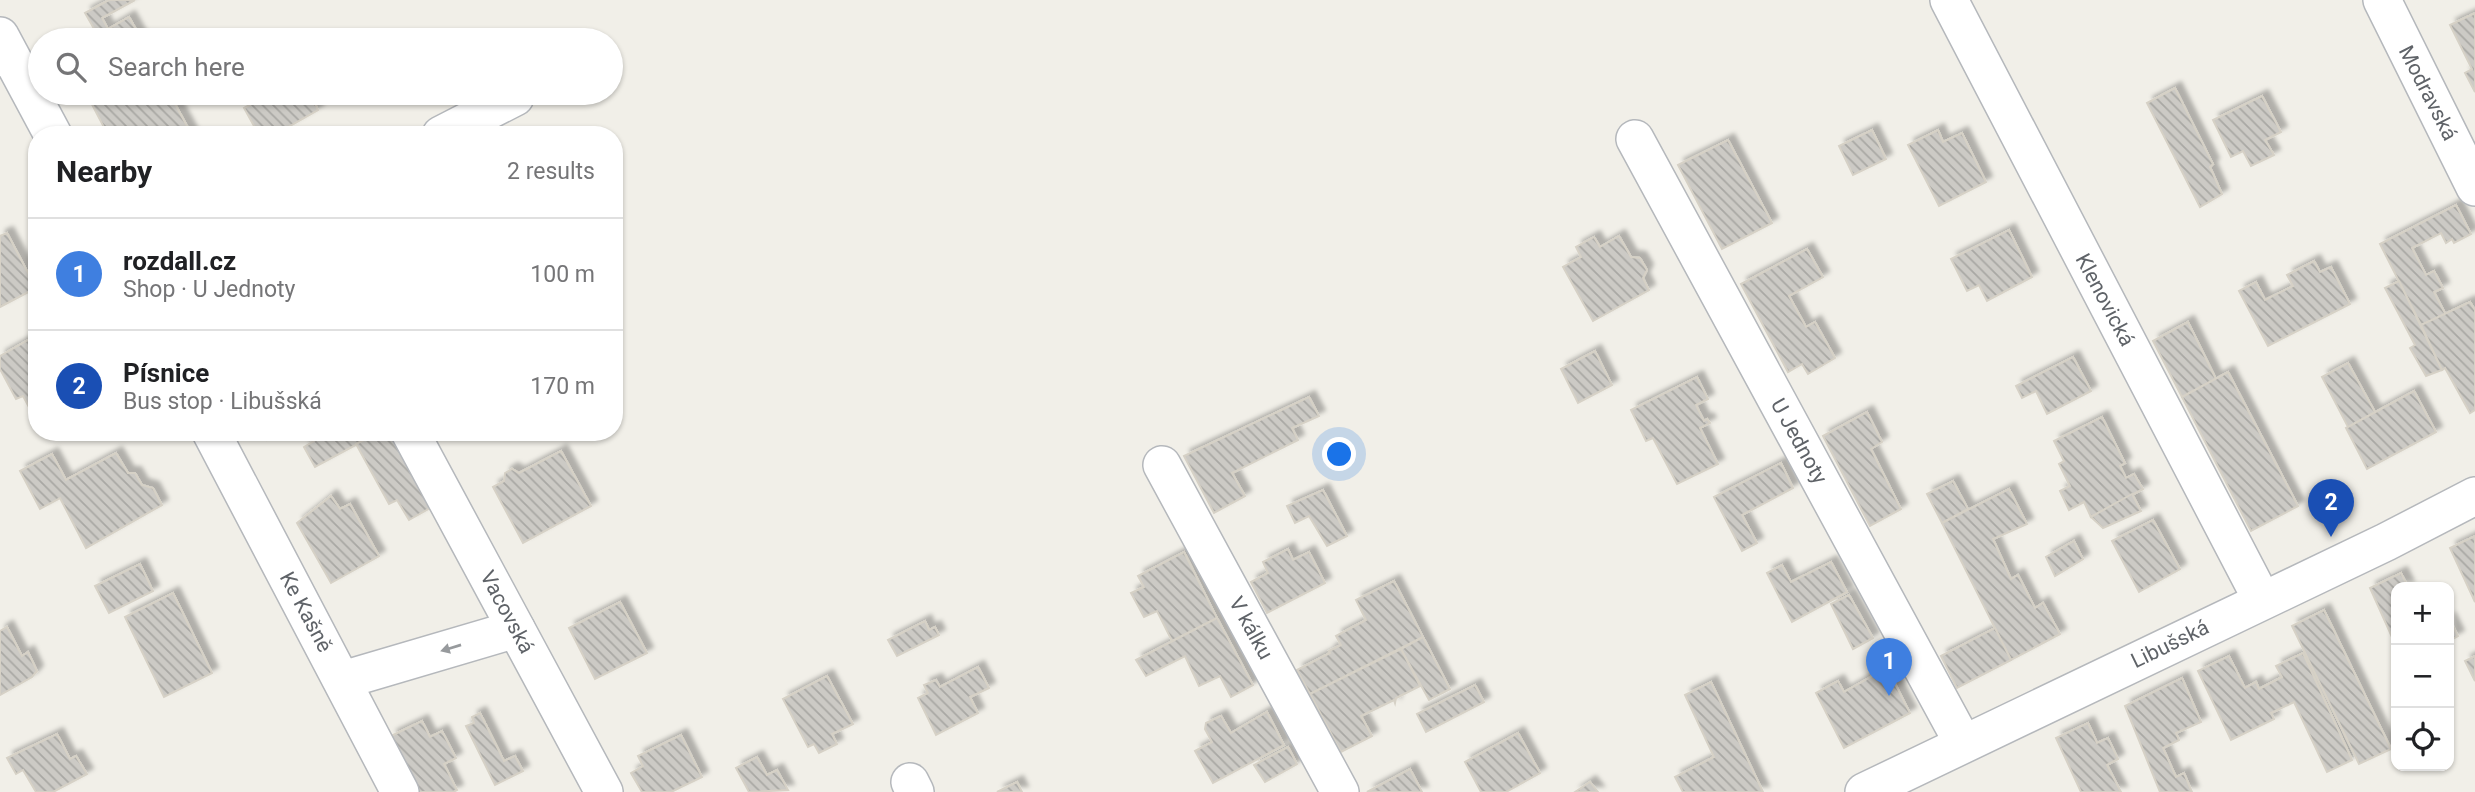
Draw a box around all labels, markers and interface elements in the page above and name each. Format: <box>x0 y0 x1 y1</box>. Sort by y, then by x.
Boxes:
search box <box>28 28 623 105</box>
street label: Modravská <box>2394 42 2462 144</box>
icon: search <box>52 48 90 86</box>
text: Search here <box>108 52 245 82</box>
text: Nearby <box>56 154 152 189</box>
text: 2 results <box>507 158 595 185</box>
text: rozdall.cz <box>123 246 236 276</box>
street label: Klenovická <box>2071 250 2139 350</box>
text: 1 <box>72 261 86 288</box>
text: 100 m <box>530 261 595 288</box>
text: Shop · U Jednoty <box>123 276 295 303</box>
text: Písnice <box>123 358 209 388</box>
text: 2 <box>72 373 86 400</box>
text: 170 m <box>530 373 595 400</box>
text: Bus stop · Libušská <box>123 388 322 415</box>
street label: U Jednoty <box>1766 394 1832 488</box>
your location <box>1322 437 1356 471</box>
pin: 2 <box>2308 479 2354 537</box>
street label: Vacovská <box>475 567 539 657</box>
street label: Ke Kašně <box>275 568 337 656</box>
map controls <box>2391 582 2454 771</box>
button: + <box>2391 582 2454 645</box>
street label: V kálku <box>1224 592 1278 664</box>
street label: Libušská <box>2127 615 2213 673</box>
pin: 1 <box>1866 638 1912 696</box>
one-way arrow <box>440 643 462 654</box>
button: − <box>2391 645 2454 708</box>
button: locate <box>2391 708 2454 771</box>

